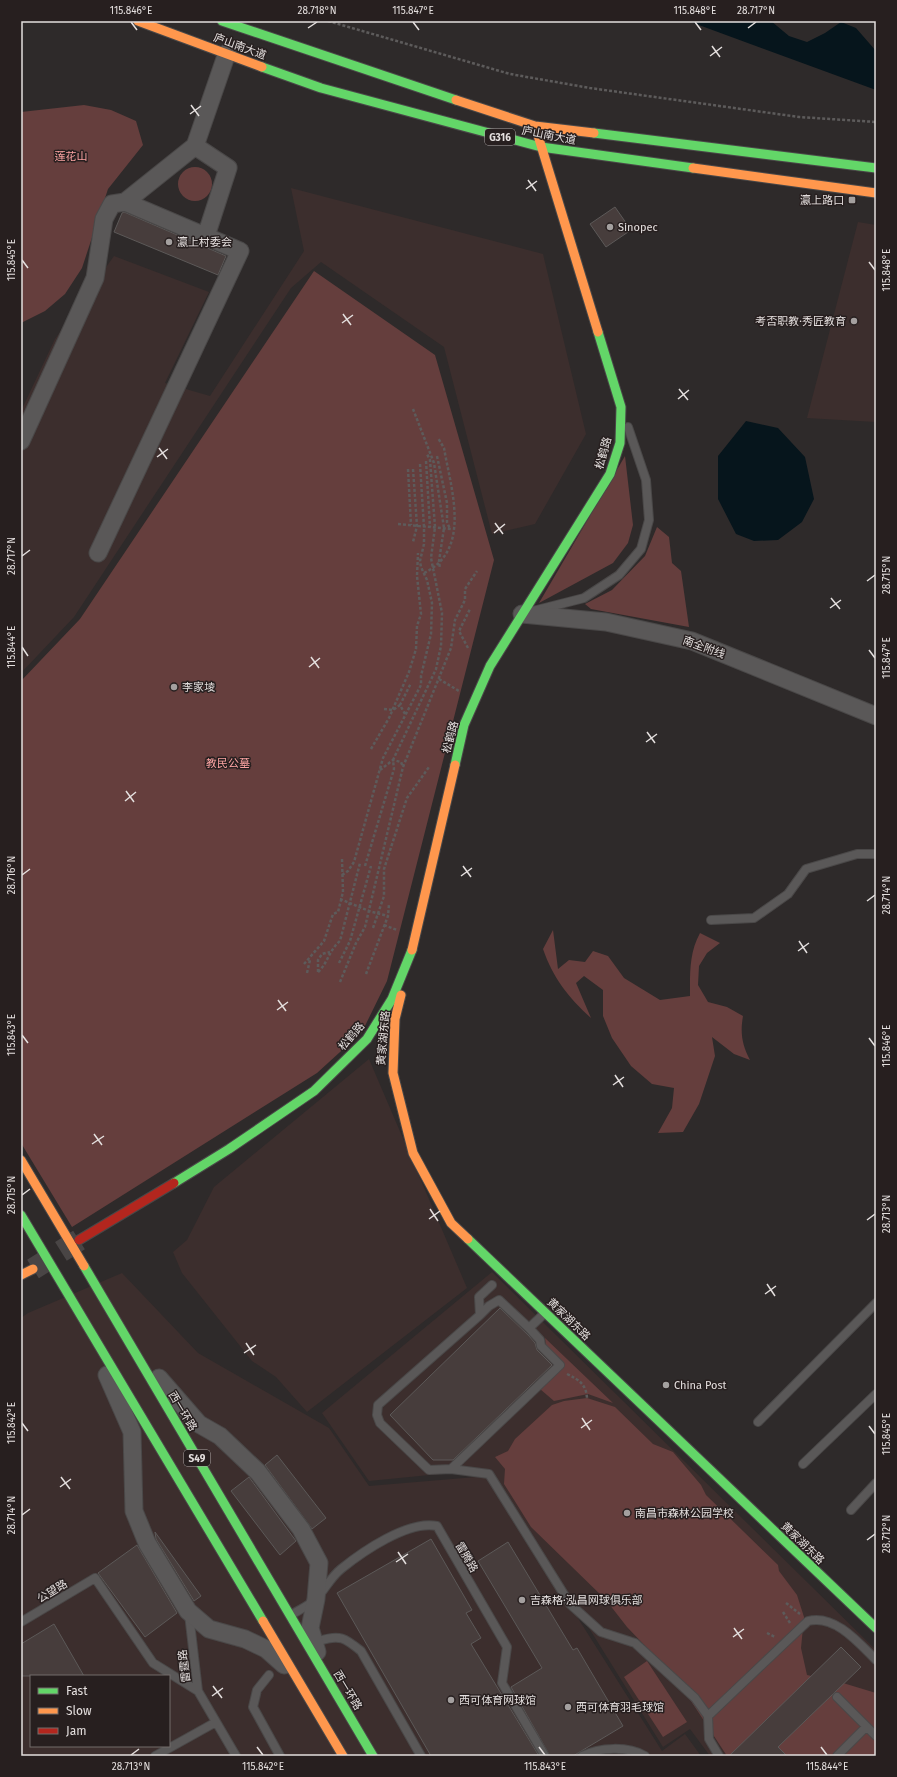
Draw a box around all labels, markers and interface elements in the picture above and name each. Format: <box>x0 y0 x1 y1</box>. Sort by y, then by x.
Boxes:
text: 115.846°E <box>110 5 152 17</box>
text: 28.718°N <box>297 5 337 17</box>
text: 115.847°E <box>392 5 434 17</box>
text: 115.848°E <box>674 5 716 17</box>
text: 28.717°N <box>737 5 775 17</box>
street label: 庐山南大道 <box>212 31 268 62</box>
street label: 庐山南大道 <box>521 124 577 147</box>
road number: G316 <box>485 129 515 145</box>
park label: 莲花山 <box>55 150 88 163</box>
place label: 瀛上路口 <box>800 194 844 207</box>
marker: 瀛上路口 <box>847 195 857 205</box>
place label: Sinopec <box>618 221 658 234</box>
marker: Sinopec <box>605 222 615 232</box>
place label: 瀛上村委会 <box>177 236 232 249</box>
marker: 瀛上村委会 <box>164 237 174 247</box>
text: 115.845°E <box>6 239 18 281</box>
text: 115.848°E <box>881 249 893 291</box>
place label: 考否职教·秀匠教育 <box>755 315 846 328</box>
marker: 考否职教·秀匠教育 <box>849 316 859 326</box>
street label: 松鹤路 <box>593 435 614 471</box>
text: 28.717°N <box>6 537 18 575</box>
text: 28.715°N <box>881 556 893 594</box>
text: 115.844°E <box>6 626 18 668</box>
street label: 南全附线 <box>681 634 727 661</box>
text: 115.847°E <box>881 637 893 679</box>
place label: 李家堎 <box>182 681 215 694</box>
marker: 李家堎 <box>169 682 179 692</box>
street label: 松鹤路 <box>440 720 461 755</box>
park label: 教民公墓 <box>206 757 250 770</box>
text: 28.716°N <box>6 856 18 894</box>
text: 28.714°N <box>881 876 893 914</box>
street label: 黄家湖东路 <box>375 1010 392 1066</box>
text: 115.843°E <box>6 1014 18 1056</box>
street label: 松鹤路 <box>336 1020 367 1053</box>
text: 115.846°E <box>881 1025 893 1067</box>
text: 28.715°N <box>6 1176 18 1214</box>
text: 28.713°N <box>881 1195 893 1233</box>
street label: 黄家湖东路 <box>544 1296 593 1343</box>
place label: China Post <box>674 1379 727 1392</box>
marker: China Post <box>661 1380 671 1390</box>
street label: 西一环路 <box>166 1389 199 1433</box>
text: 115.842°E <box>6 1402 18 1444</box>
text: 115.845°E <box>881 1413 893 1455</box>
road number: S49 <box>184 1450 210 1466</box>
text: 28.714°N <box>6 1496 18 1534</box>
place label: 南昌市森林公园学校 <box>635 1507 734 1520</box>
marker: 南昌市森林公园学校 <box>622 1508 632 1518</box>
text: 28.712°N <box>881 1515 893 1553</box>
street label: 黄家湖东路 <box>778 1520 827 1567</box>
street label: 雷腾路 <box>453 1540 480 1575</box>
street label: 公望路 <box>35 1577 70 1605</box>
place label: 吉森格·泓昌网球俱乐部 <box>530 1594 643 1607</box>
marker: 吉森格·泓昌网球俱乐部 <box>517 1595 527 1605</box>
street label: 雷霆路 <box>176 1649 193 1683</box>
street label: 西一环路 <box>331 1668 364 1712</box>
legend <box>30 1675 170 1747</box>
text: Fast <box>66 1684 88 1698</box>
place label: 西可体育网球馆 <box>459 1694 536 1707</box>
marker: 西可体育网球馆 <box>446 1695 456 1705</box>
place label: 西可体育羽毛球馆 <box>576 1701 664 1714</box>
marker: 西可体育羽毛球馆 <box>563 1702 573 1712</box>
text: Slow <box>66 1704 92 1718</box>
text: Jam <box>66 1724 86 1738</box>
text: 28.713°N <box>112 1761 150 1773</box>
text: 115.842°E <box>242 1761 284 1773</box>
text: 115.843°E <box>524 1761 566 1773</box>
text: 115.844°E <box>806 1761 848 1773</box>

